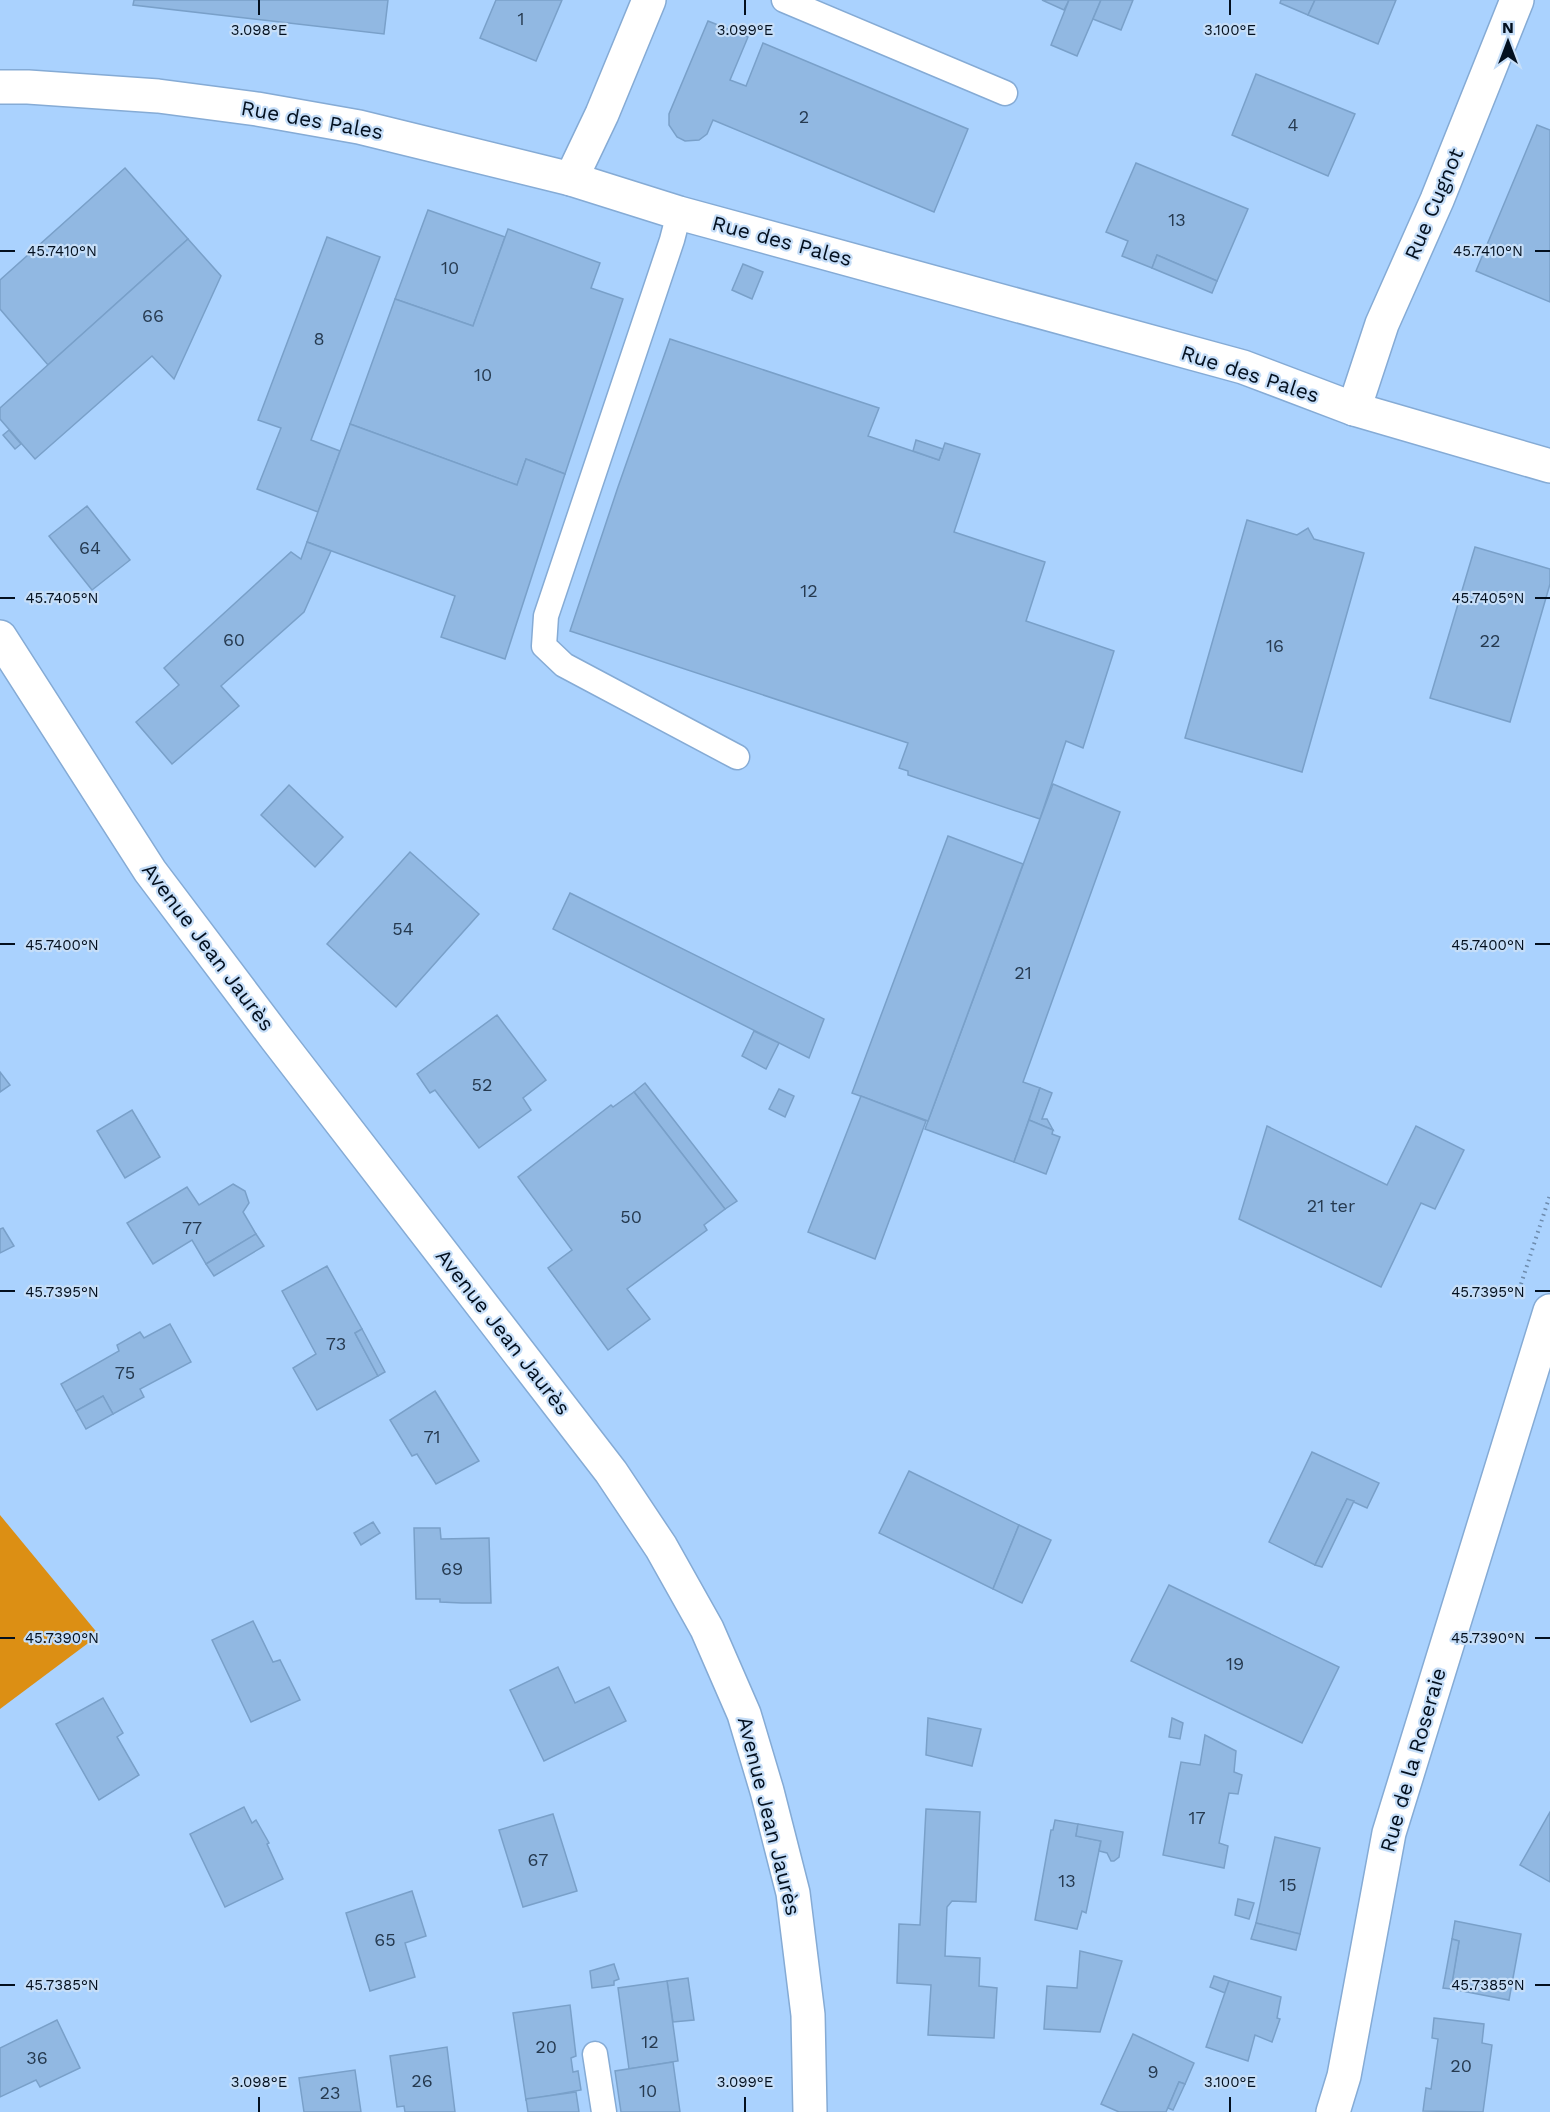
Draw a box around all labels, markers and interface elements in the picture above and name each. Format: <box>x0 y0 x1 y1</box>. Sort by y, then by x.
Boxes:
house number: 1 <box>517 8 525 29</box>
north arrow <box>1478 12 1538 72</box>
text: N <box>1502 18 1514 37</box>
text: 3.098°E <box>231 21 287 39</box>
text: 3.099°E <box>717 21 773 39</box>
text: 3.100°E <box>1204 21 1256 39</box>
street label: Rue des Pales <box>239 95 385 144</box>
house number: 2 <box>799 106 809 127</box>
house number: 4 <box>1288 114 1299 135</box>
street label: Rue Cugnot <box>1399 144 1468 263</box>
house number: 13 <box>1168 209 1186 230</box>
street label: Rue des Pales <box>709 210 855 271</box>
text: 45.7410°N <box>27 242 97 260</box>
text: 45.7410°N <box>1453 242 1523 260</box>
house number: 10 <box>441 257 459 278</box>
house number: 66 <box>142 305 164 326</box>
house number: 8 <box>313 328 325 349</box>
street label: Rue des Pales <box>1178 339 1322 408</box>
house number: 10 <box>474 364 492 385</box>
house number: 64 <box>79 537 101 558</box>
house number: 12 <box>800 580 818 601</box>
text: 45.7405°N <box>25 589 99 607</box>
text: 45.7405°N <box>1451 589 1525 607</box>
house number: 60 <box>223 629 245 650</box>
house number: 22 <box>1480 630 1501 651</box>
house number: 16 <box>1266 635 1284 656</box>
street label: Avenue Jean Jaurès <box>137 858 280 1036</box>
house number: 54 <box>392 918 414 939</box>
text: 45.7400°N <box>25 936 99 954</box>
text: 45.7400°N <box>1451 936 1525 954</box>
house number: 21 <box>1014 962 1032 983</box>
house number: 52 <box>472 1074 492 1095</box>
house number: 21 ter <box>1307 1195 1355 1216</box>
house number: 50 <box>620 1206 642 1227</box>
house number: 77 <box>182 1217 202 1238</box>
street label: Avenue Jean Jaurès <box>431 1244 576 1420</box>
text: 45.7395°N <box>25 1283 99 1301</box>
text: 45.7395°N <box>1451 1283 1525 1301</box>
house number: 73 <box>326 1333 346 1354</box>
house number: 75 <box>115 1362 135 1383</box>
house number: 71 <box>423 1426 441 1447</box>
house number: 69 <box>441 1558 463 1579</box>
text: 45.7390°N <box>25 1629 99 1647</box>
text: 45.7390°N <box>1451 1629 1525 1647</box>
house number: 19 <box>1226 1653 1244 1674</box>
street label: Rue de la Roseraie <box>1374 1665 1451 1855</box>
street label: Avenue Jean Jaurès <box>733 1714 806 1918</box>
house number: 17 <box>1188 1807 1206 1828</box>
house number: 67 <box>528 1849 548 1870</box>
house number: 13 <box>1058 1870 1076 1891</box>
house number: 15 <box>1279 1874 1297 1895</box>
house number: 65 <box>374 1929 396 1950</box>
text: 45.7385°N <box>25 1976 99 1994</box>
text: 45.7385°N <box>1451 1976 1525 1994</box>
house number: 12 <box>641 2031 659 2052</box>
house number: 20 <box>535 2036 557 2057</box>
house number: 36 <box>26 2047 48 2068</box>
house number: 20 <box>1450 2055 1472 2076</box>
house number: 9 <box>1147 2061 1159 2082</box>
house number: 26 <box>411 2070 433 2091</box>
text: 3.098°E <box>231 2073 287 2091</box>
text: 3.099°E <box>717 2073 773 2091</box>
text: 3.100°E <box>1204 2073 1256 2091</box>
house number: 10 <box>639 2080 657 2101</box>
house number: 23 <box>320 2082 341 2103</box>

